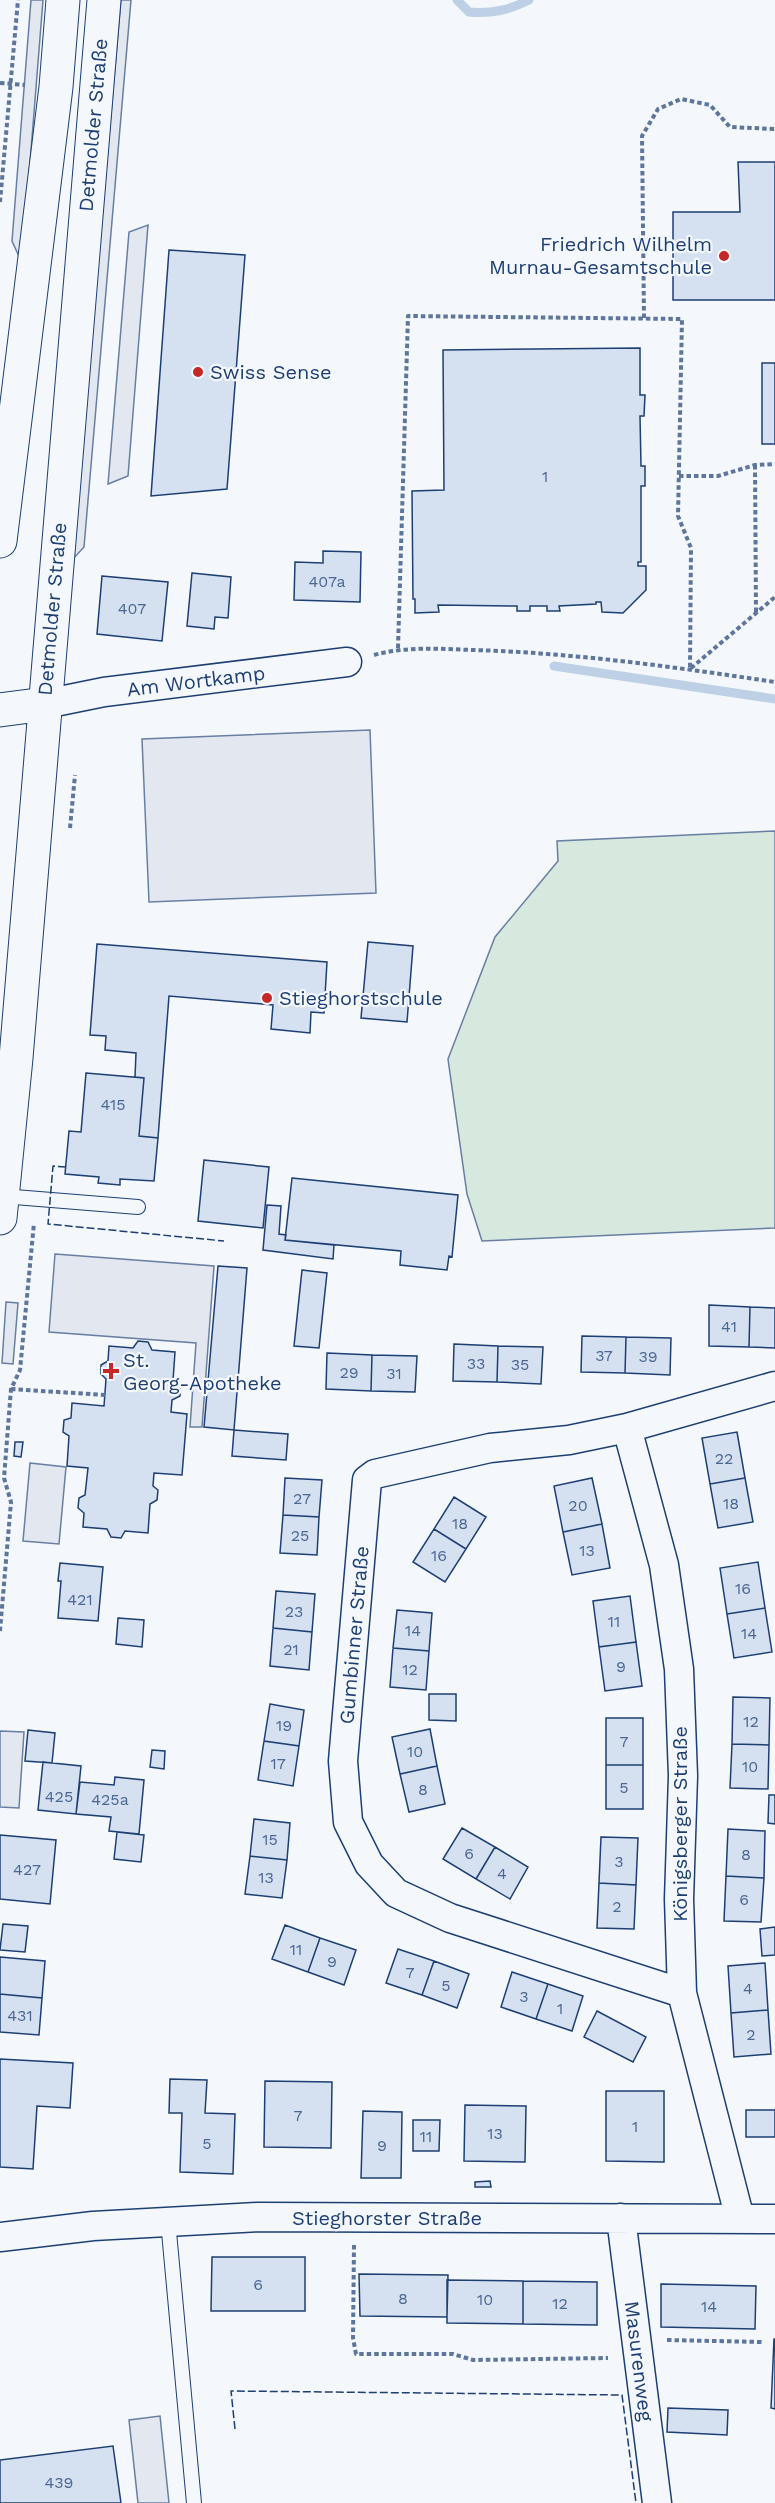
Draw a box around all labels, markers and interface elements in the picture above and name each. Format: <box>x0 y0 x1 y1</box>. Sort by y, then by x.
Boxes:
street label: Detmolder Straße <box>73 37 113 213</box>
place label: Friedrich Wilhelm Murnau-Gesamtschule <box>489 232 712 279</box>
marker: Friedrich Wilhelm Murnau-Gesamtschule <box>717 249 731 263</box>
place label: Swiss Sense <box>210 360 332 384</box>
marker: Swiss Sense <box>191 365 205 379</box>
house number: 1 <box>542 467 548 486</box>
street label: Detmolder Straße <box>32 521 72 697</box>
house number: 407a <box>309 572 345 591</box>
house number: 407 <box>118 599 146 618</box>
street label: Am Wortkamp <box>125 661 267 701</box>
place label: Stieghorstschule <box>279 986 443 1010</box>
marker: Stieghorstschule <box>260 991 274 1005</box>
house number: 415 <box>100 1095 126 1114</box>
house number: 41 <box>721 1317 737 1336</box>
house number: 37 <box>595 1346 613 1365</box>
house number: 39 <box>638 1347 658 1366</box>
place label: St. Georg-Apotheke <box>123 1348 281 1395</box>
house number: 33 <box>467 1354 485 1373</box>
house number: 35 <box>511 1355 529 1374</box>
house number: 29 <box>339 1363 359 1382</box>
marker: St. Georg-Apotheke <box>104 1364 118 1378</box>
house number: 31 <box>386 1364 402 1383</box>
house number: 22 <box>715 1449 733 1468</box>
house number: 27 <box>293 1489 311 1508</box>
house number: 18 <box>723 1494 739 1513</box>
house number: 20 <box>568 1496 588 1515</box>
house number: 18 <box>452 1514 468 1533</box>
house number: 25 <box>291 1526 309 1545</box>
house number: 13 <box>579 1541 595 1560</box>
street label: Gumbinner Straße <box>334 1545 374 1725</box>
house number: 16 <box>431 1546 447 1565</box>
house number: 16 <box>735 1579 751 1598</box>
house number: 421 <box>67 1590 93 1609</box>
house number: 23 <box>285 1602 303 1621</box>
house number: 11 <box>608 1612 620 1631</box>
house number: 14 <box>405 1621 421 1640</box>
house number: 14 <box>741 1624 757 1643</box>
house number: 21 <box>283 1640 299 1659</box>
house number: 9 <box>616 1657 626 1676</box>
house number: 12 <box>402 1660 418 1679</box>
house number: 12 <box>743 1712 759 1731</box>
house number: 19 <box>276 1716 292 1735</box>
street label: Königsberger Straße <box>668 1726 692 1922</box>
house number: 7 <box>620 1732 629 1751</box>
house number: 10 <box>407 1742 423 1761</box>
house number: 17 <box>270 1754 286 1773</box>
house number: 10 <box>742 1757 758 1776</box>
house number: 5 <box>619 1778 629 1797</box>
house number: 8 <box>418 1780 428 1799</box>
house number: 425 <box>45 1787 73 1806</box>
house number: 425a <box>91 1790 129 1809</box>
house number: 15 <box>262 1830 278 1849</box>
house number: 6 <box>464 1844 474 1863</box>
house number: 8 <box>741 1845 751 1864</box>
house number: 3 <box>614 1852 624 1871</box>
house number: 427 <box>13 1860 41 1879</box>
house number: 4 <box>497 1864 507 1883</box>
house number: 13 <box>258 1868 274 1887</box>
house number: 6 <box>739 1890 749 1909</box>
house number: 2 <box>612 1897 622 1916</box>
house number: 11 <box>290 1940 302 1959</box>
house number: 9 <box>327 1952 337 1971</box>
house number: 7 <box>406 1963 415 1982</box>
house number: 5 <box>441 1976 451 1995</box>
house number: 4 <box>743 1979 753 1998</box>
house number: 3 <box>519 1987 529 2006</box>
house number: 1 <box>557 1999 563 2018</box>
house number: 431 <box>7 2006 33 2025</box>
house number: 2 <box>746 2025 756 2044</box>
house number: 7 <box>294 2106 303 2125</box>
house number: 1 <box>632 2117 638 2136</box>
house number: 13 <box>487 2124 503 2143</box>
house number: 11 <box>420 2127 432 2146</box>
house number: 5 <box>202 2134 212 2153</box>
house number: 9 <box>377 2136 387 2155</box>
street label: Stieghorster Straße <box>292 2206 482 2230</box>
house number: 6 <box>253 2275 263 2294</box>
house number: 8 <box>398 2289 408 2308</box>
house number: 10 <box>477 2290 493 2309</box>
house number: 12 <box>552 2294 568 2313</box>
house number: 14 <box>701 2297 717 2316</box>
street label: Masurenweg <box>620 2299 658 2423</box>
house number: 439 <box>45 2473 73 2492</box>

